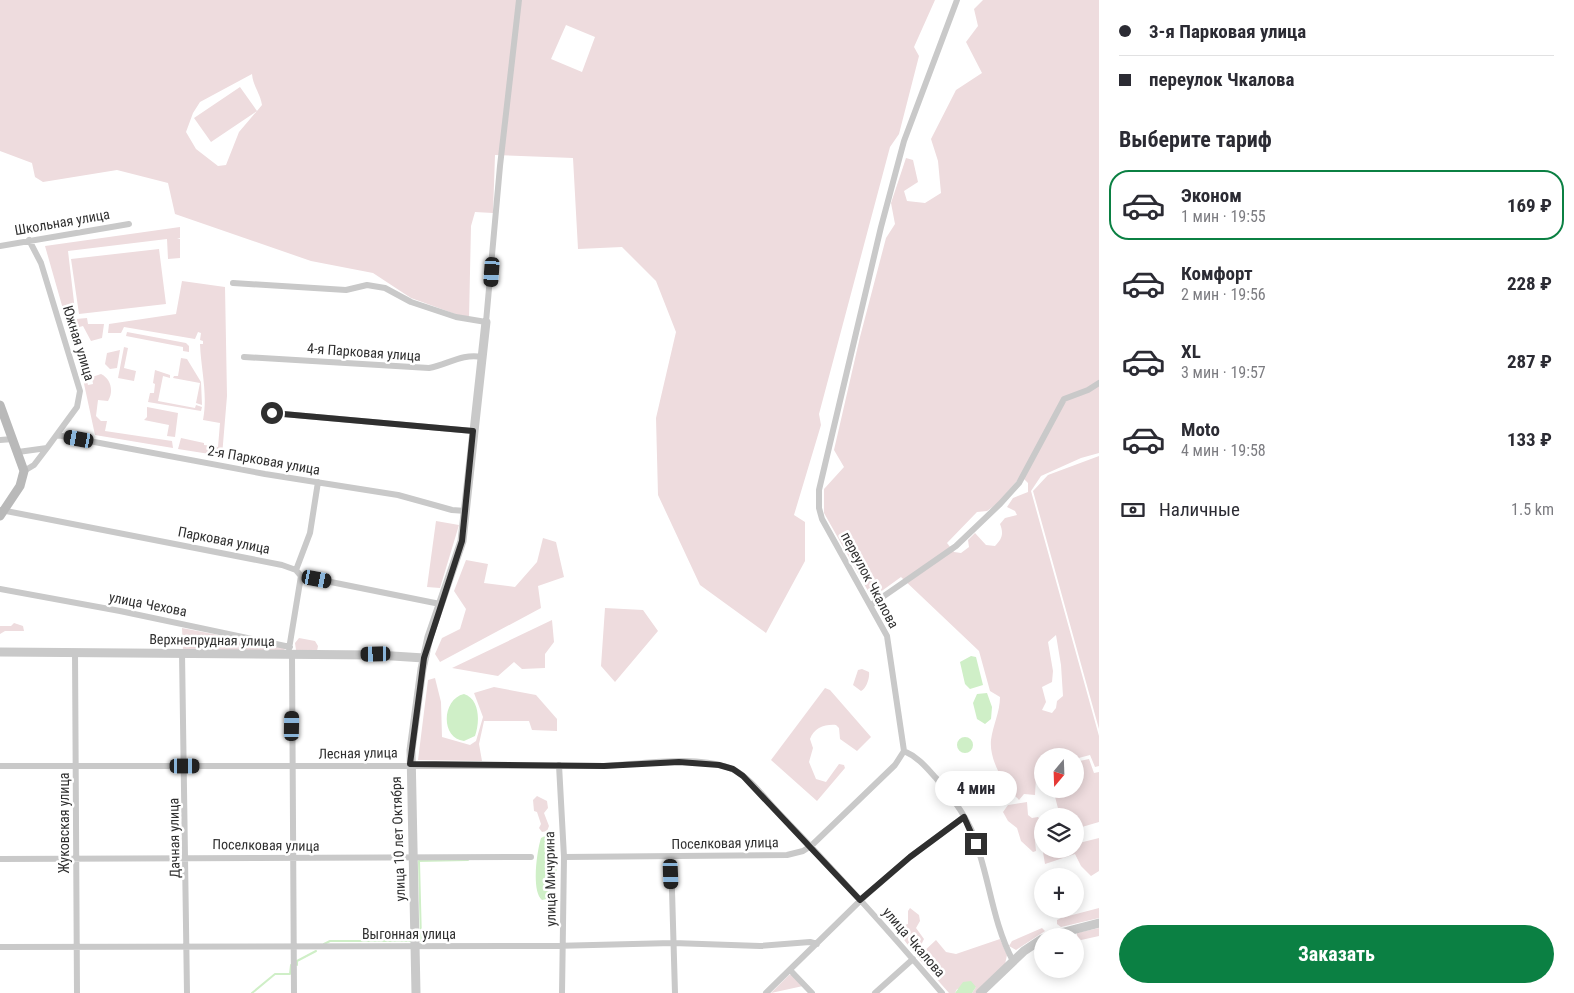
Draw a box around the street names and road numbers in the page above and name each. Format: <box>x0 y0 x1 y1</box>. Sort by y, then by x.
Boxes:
street label: Школьная улица <box>13 206 111 238</box>
street label: Южная улица <box>60 304 98 382</box>
street label: 4-я Парковая улица <box>307 340 421 364</box>
street label: 2-я Парковая улица <box>207 442 321 478</box>
street label: Парковая улица <box>177 523 271 557</box>
street label: переулок Чкалова <box>838 529 902 631</box>
street label: улица Чехова <box>108 589 188 619</box>
street label: Верхнепрудная улица <box>149 631 275 649</box>
street label: Лесная улица <box>318 744 398 762</box>
street label: Жуковская улица <box>56 772 72 874</box>
street label: улица 10 лет Октября <box>388 776 408 902</box>
street label: Дачная улица <box>165 798 183 878</box>
street label: улица Мичурина <box>541 831 559 927</box>
street label: Поселковая улица <box>671 834 779 852</box>
street label: Поселковая улица <box>212 836 320 854</box>
street label: улица Чкалова <box>879 904 949 980</box>
street label: Выгонная улица <box>362 926 456 942</box>

